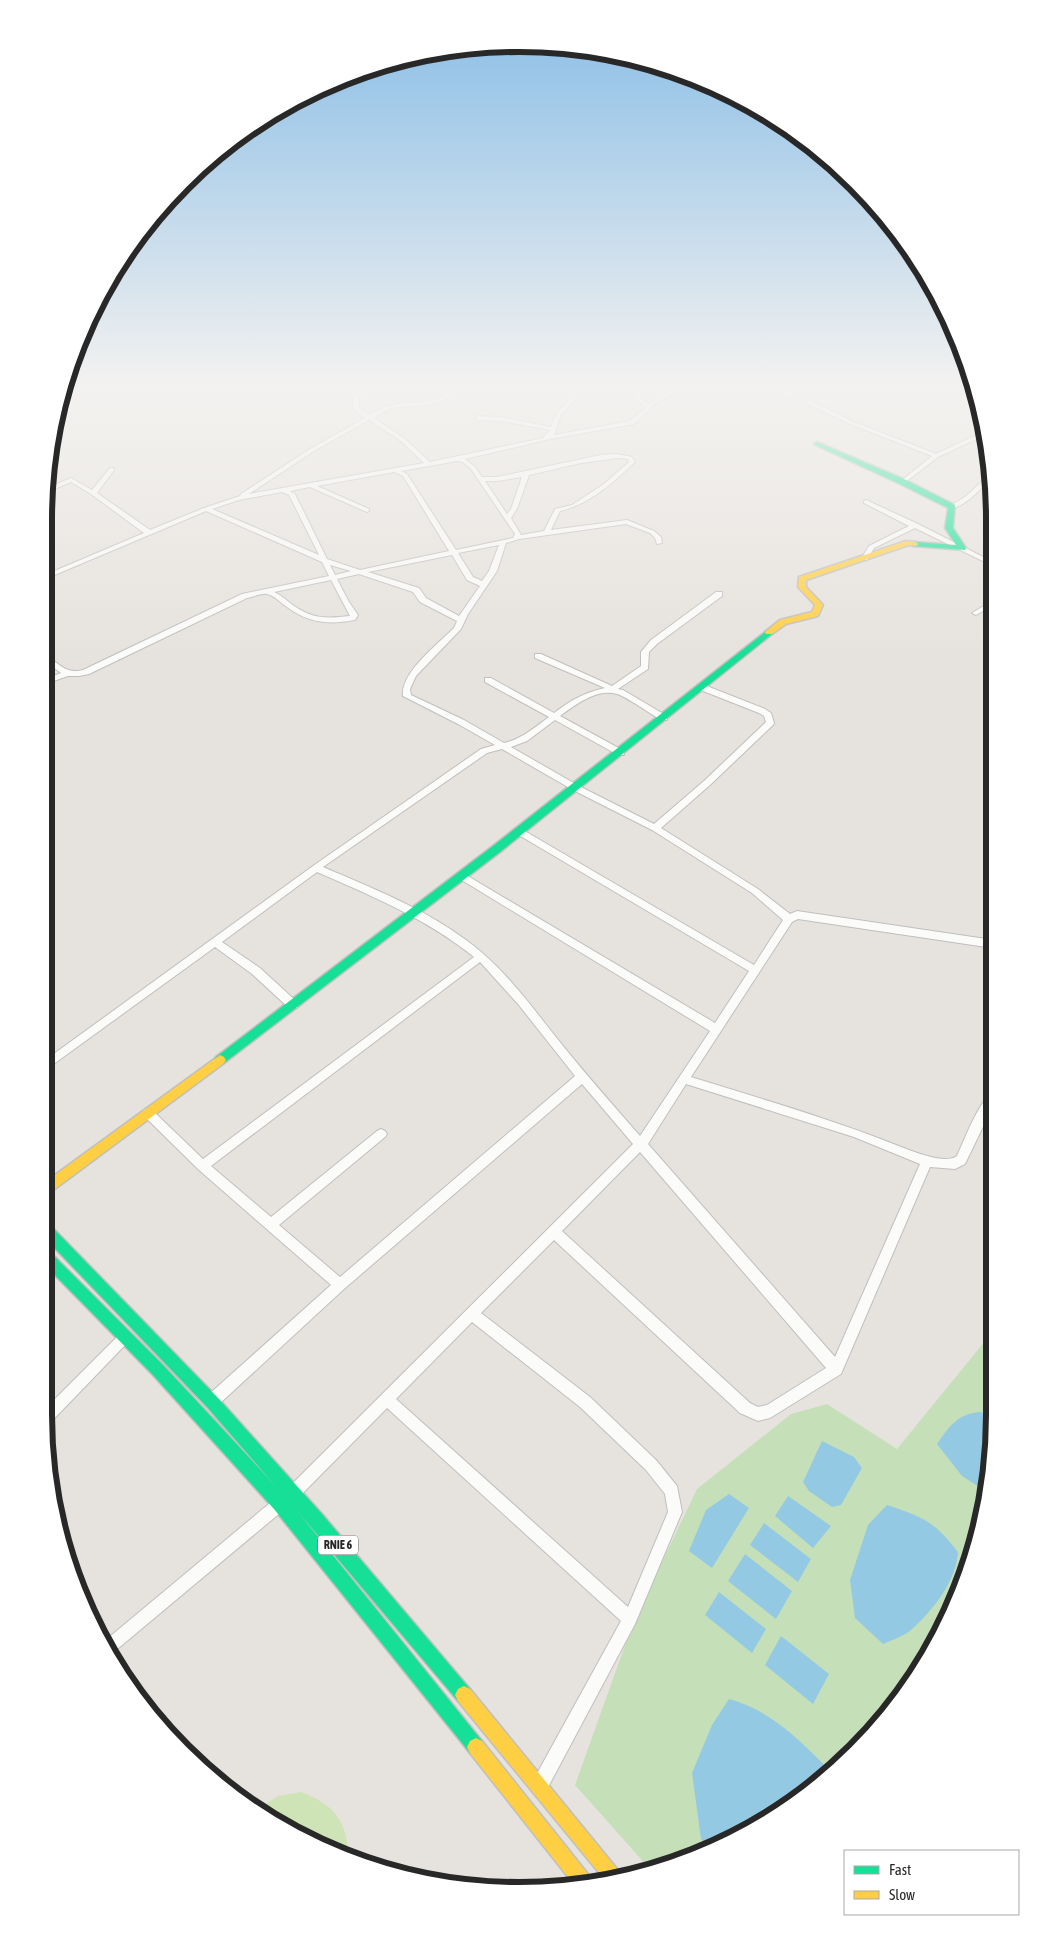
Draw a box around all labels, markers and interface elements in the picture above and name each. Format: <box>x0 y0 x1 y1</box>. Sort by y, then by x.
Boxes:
road number: RNIE 6 <box>318 1536 358 1554</box>
legend <box>844 1850 1019 1915</box>
text: Fast <box>889 1861 911 1878</box>
text: Slow <box>889 1886 915 1903</box>

